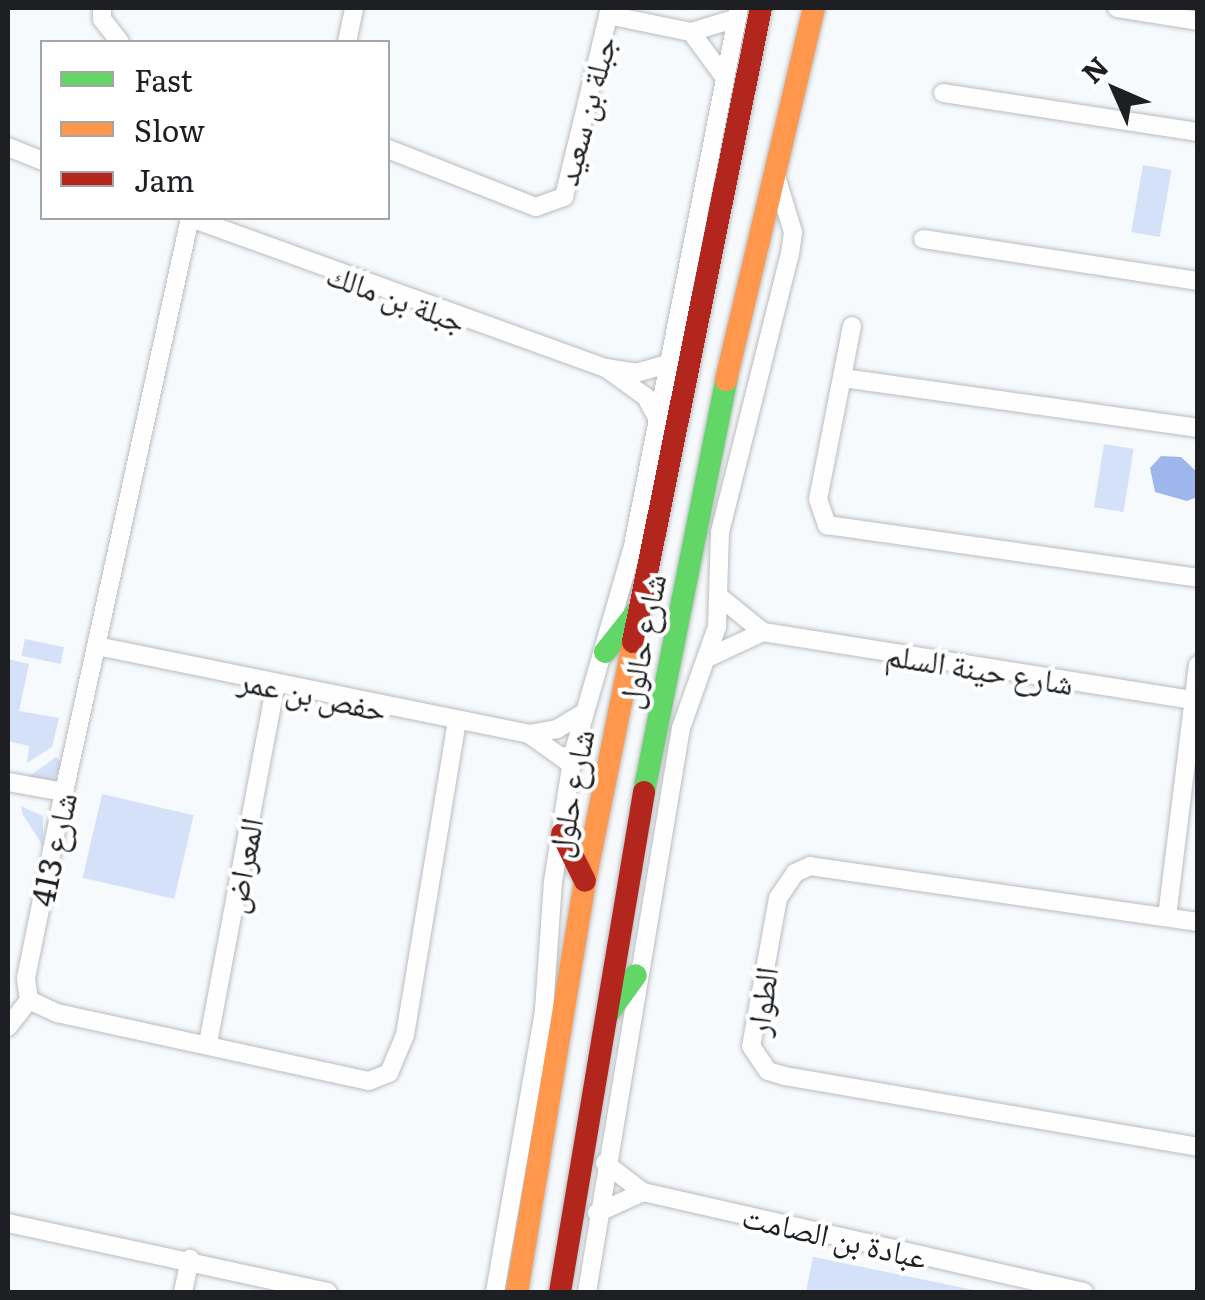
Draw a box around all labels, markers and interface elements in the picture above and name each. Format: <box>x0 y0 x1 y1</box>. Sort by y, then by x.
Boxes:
street label: جبلة بن سعيد <box>546 31 622 189</box>
legend <box>40 40 390 220</box>
north arrow <box>1065 40 1165 140</box>
text: N <box>1071 46 1117 92</box>
text: Fast <box>134 57 193 101</box>
text: Slow <box>134 107 205 151</box>
text: Jam <box>134 157 194 201</box>
street label: جبلة بن مالك <box>322 253 472 339</box>
street label: شارع حالول <box>608 570 672 712</box>
street label: شارع حينة السلم <box>883 633 1077 701</box>
street label: حفص بن عمر <box>235 659 391 727</box>
street label: شارع حلول <box>538 726 600 860</box>
street label: شارع 413 <box>21 789 83 909</box>
street label: المعراض <box>213 814 269 916</box>
street label: الطوار <box>736 964 784 1038</box>
street label: عبادة بن الصامت <box>739 1195 931 1275</box>

